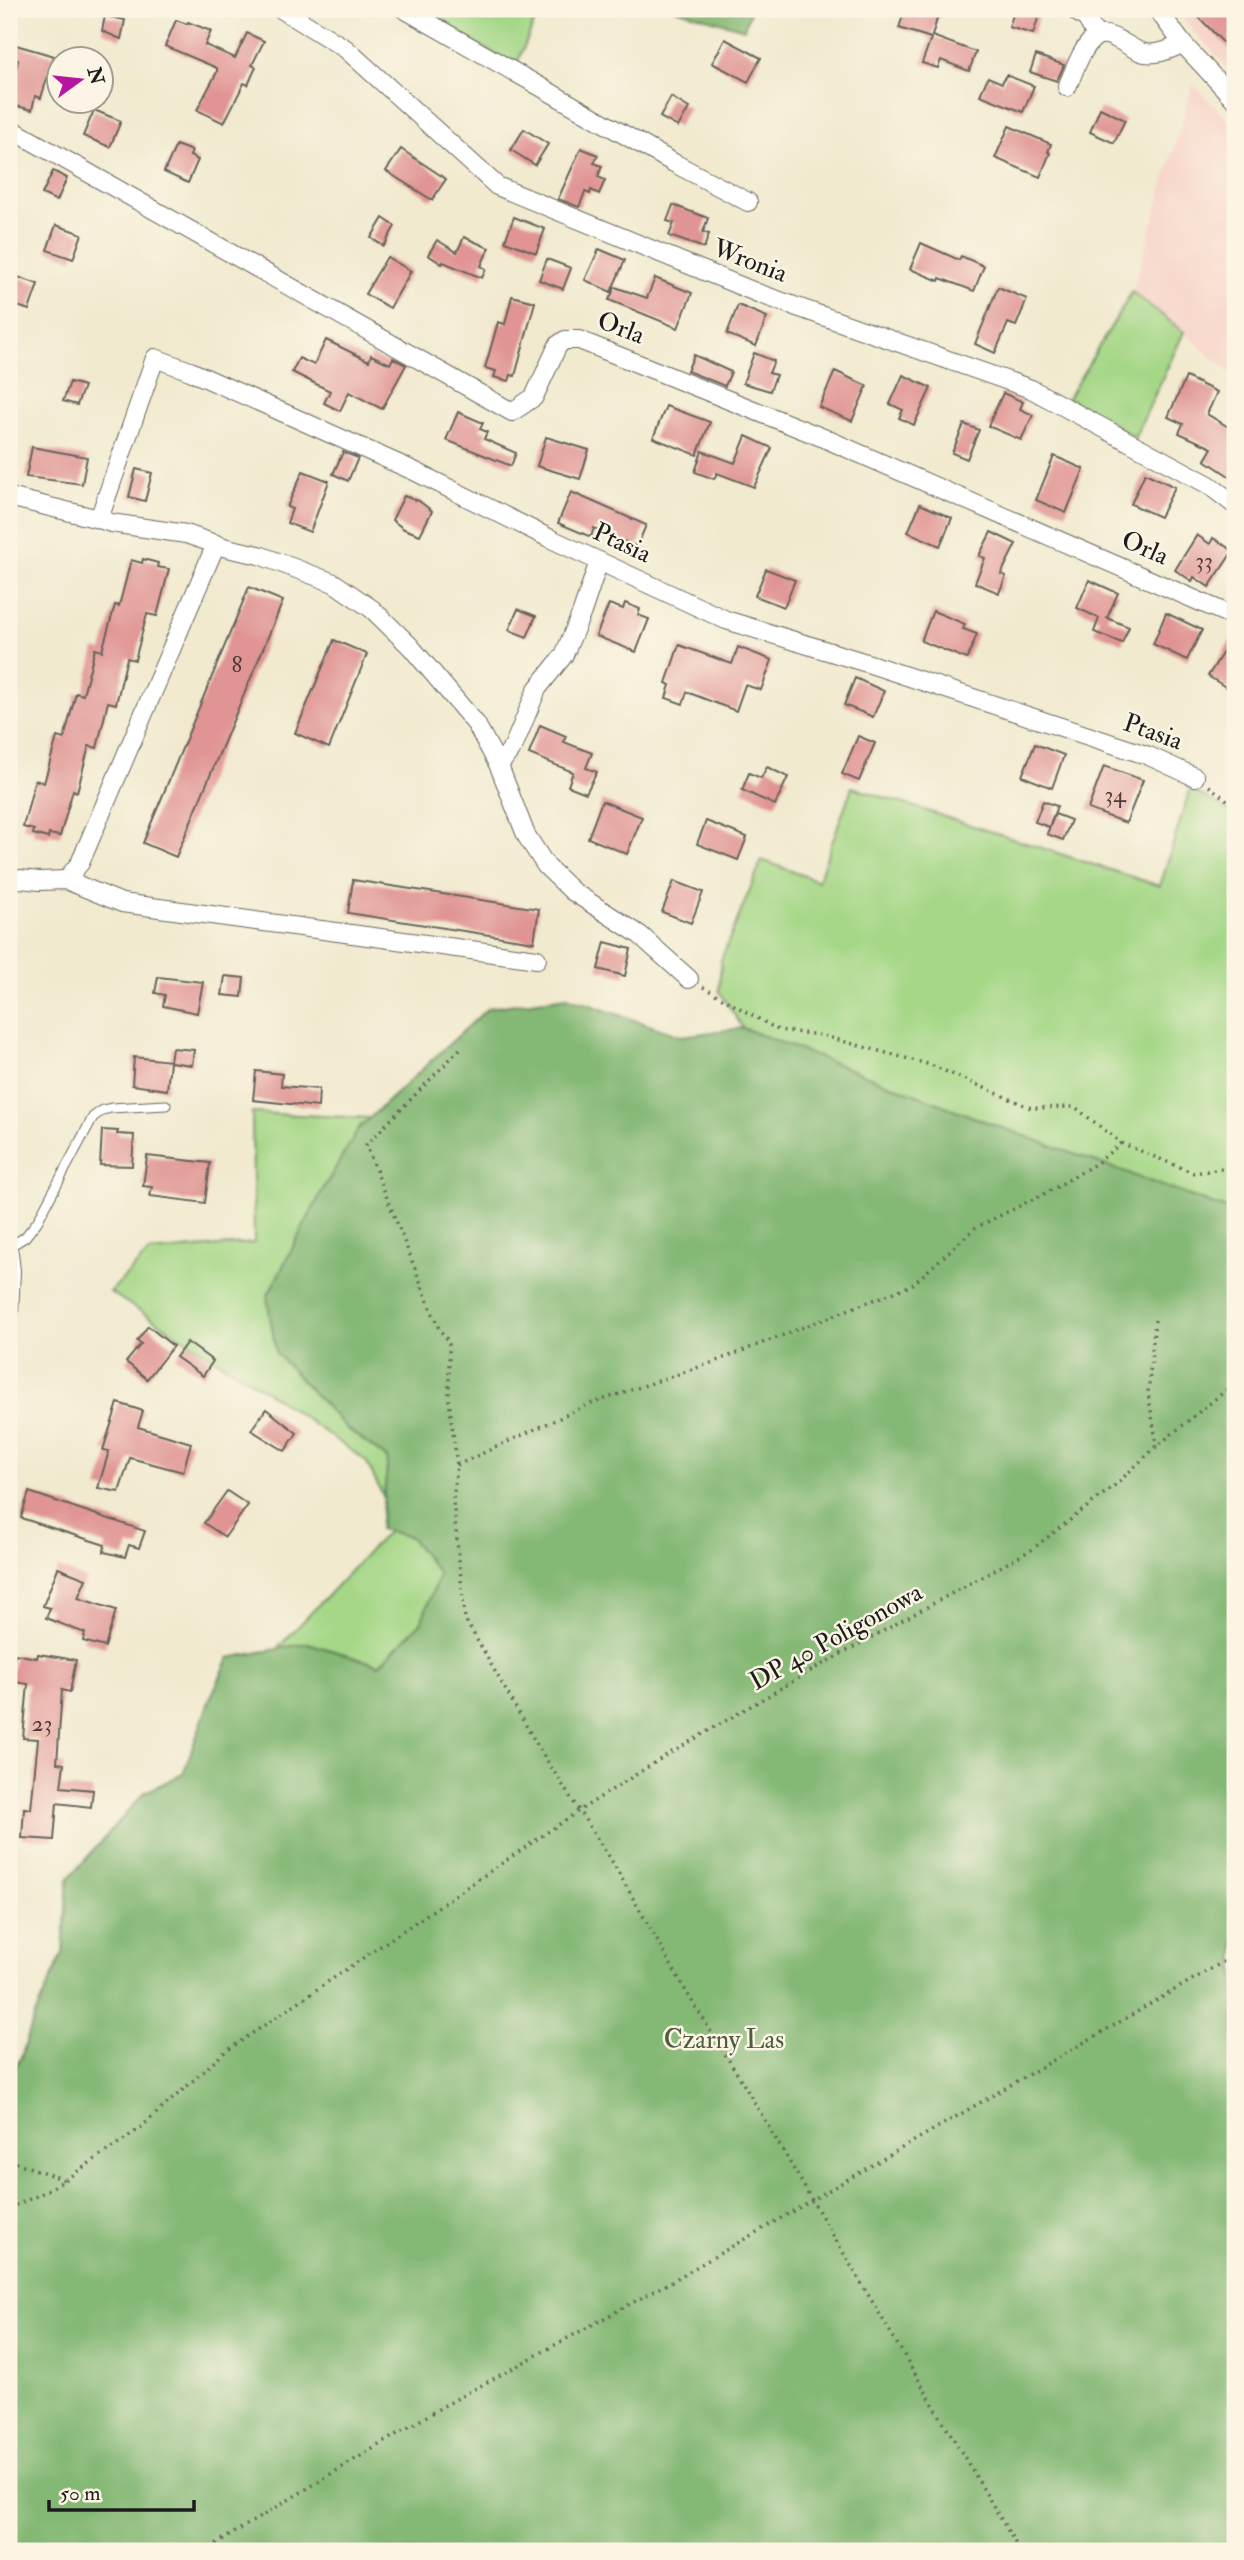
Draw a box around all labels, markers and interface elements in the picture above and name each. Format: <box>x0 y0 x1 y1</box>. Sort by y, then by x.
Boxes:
north arrow <box>46 46 116 116</box>
text: N <box>81 64 110 88</box>
street label: Wronia <box>707 232 792 290</box>
street label: Orla <box>593 304 649 352</box>
street label: Ptasia <box>588 516 656 570</box>
street label: Orla <box>1117 524 1174 573</box>
house number: 33 <box>1195 546 1213 575</box>
house number: 8 <box>232 650 243 679</box>
street label: Ptasia <box>1119 707 1187 758</box>
house number: 34 <box>1104 780 1127 809</box>
street label: DP 40 Poligonowa <box>744 1576 928 1698</box>
house number: 23 <box>32 1709 52 1738</box>
park label: Czarny Las <box>664 2024 784 2056</box>
scale bar <box>49 2469 194 2513</box>
text: 50 m <box>60 2480 101 2507</box>

